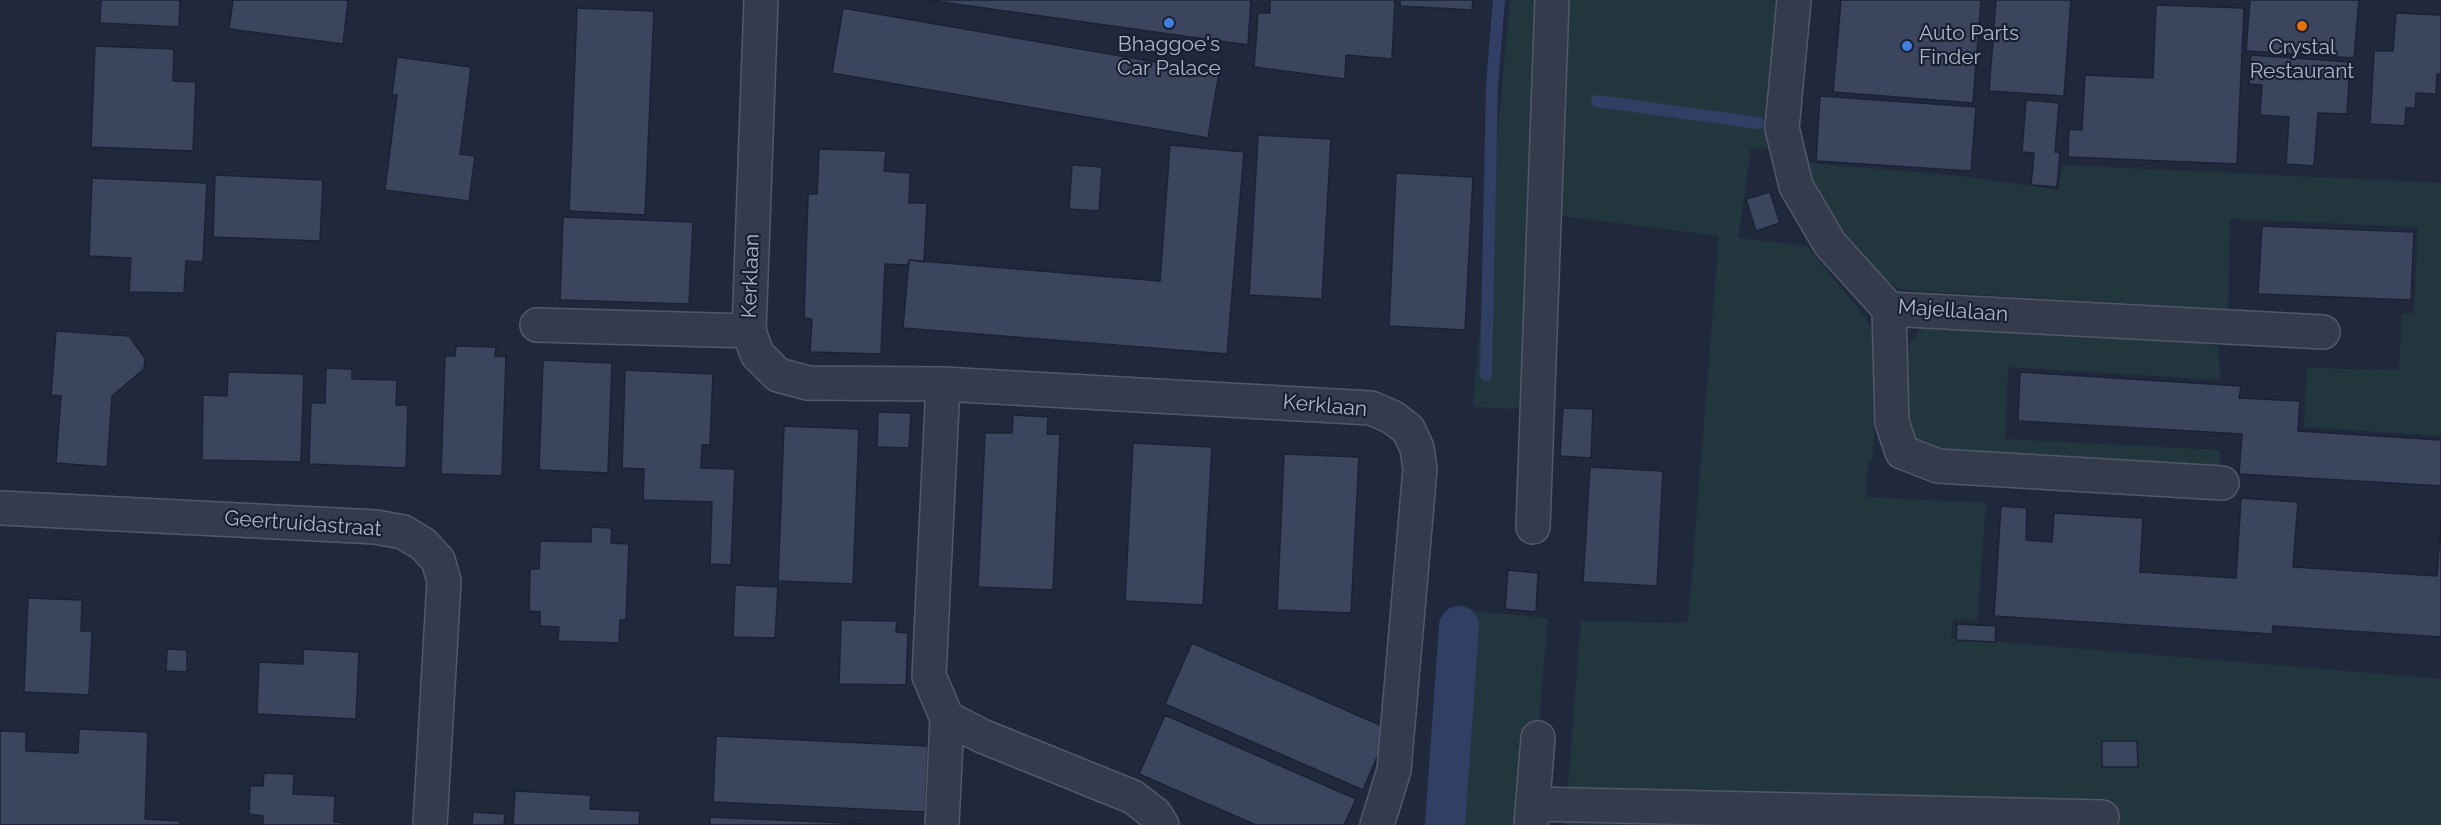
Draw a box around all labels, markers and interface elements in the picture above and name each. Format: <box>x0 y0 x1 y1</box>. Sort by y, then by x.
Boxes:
marker: Bhaggoe's Car Palace <box>1162 16 1176 30</box>
marker: Crystal Restaurant <box>2295 19 2309 33</box>
place label: Auto Parts Finder <box>1919 21 2019 71</box>
place label: Bhaggoe's Car Palace <box>1117 32 1221 82</box>
place label: Crystal Restaurant <box>2250 35 2354 85</box>
marker: Auto Parts Finder <box>1900 39 1914 53</box>
street label: Kerklaan <box>737 233 765 319</box>
street label: Majellalaan <box>1897 295 2009 327</box>
street label: Kerklaan <box>1282 390 1368 422</box>
street label: Geertruidastraat <box>224 506 382 542</box>

